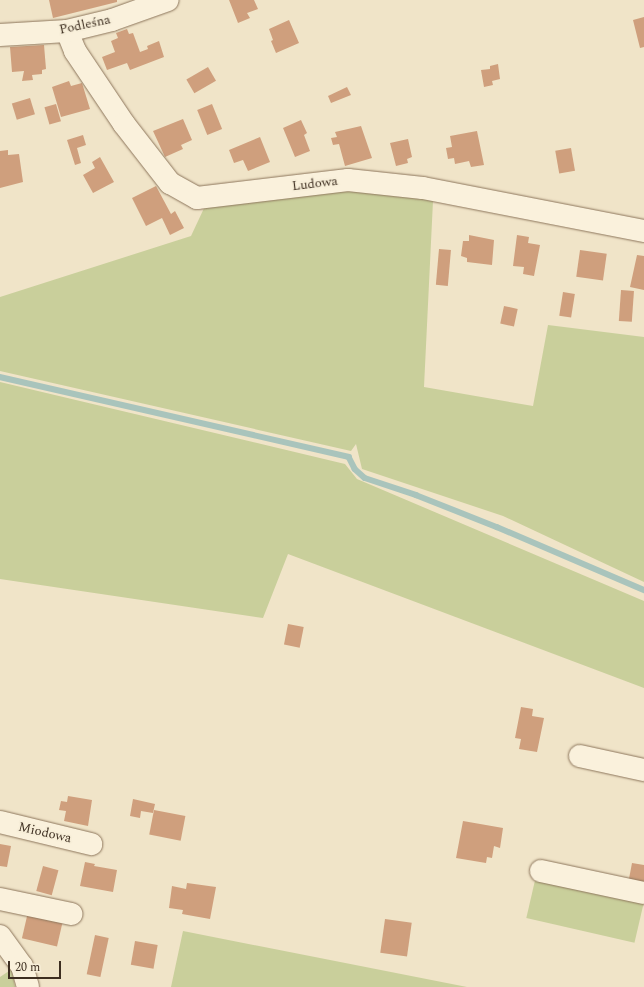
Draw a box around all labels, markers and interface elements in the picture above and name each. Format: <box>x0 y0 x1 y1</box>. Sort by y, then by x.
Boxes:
street label: Podleśna <box>58 12 112 38</box>
street label: Ludowa <box>291 173 339 195</box>
street label: Miodowa <box>17 819 73 847</box>
scale bar <box>10 953 63 979</box>
text: 20 m <box>15 958 40 977</box>

